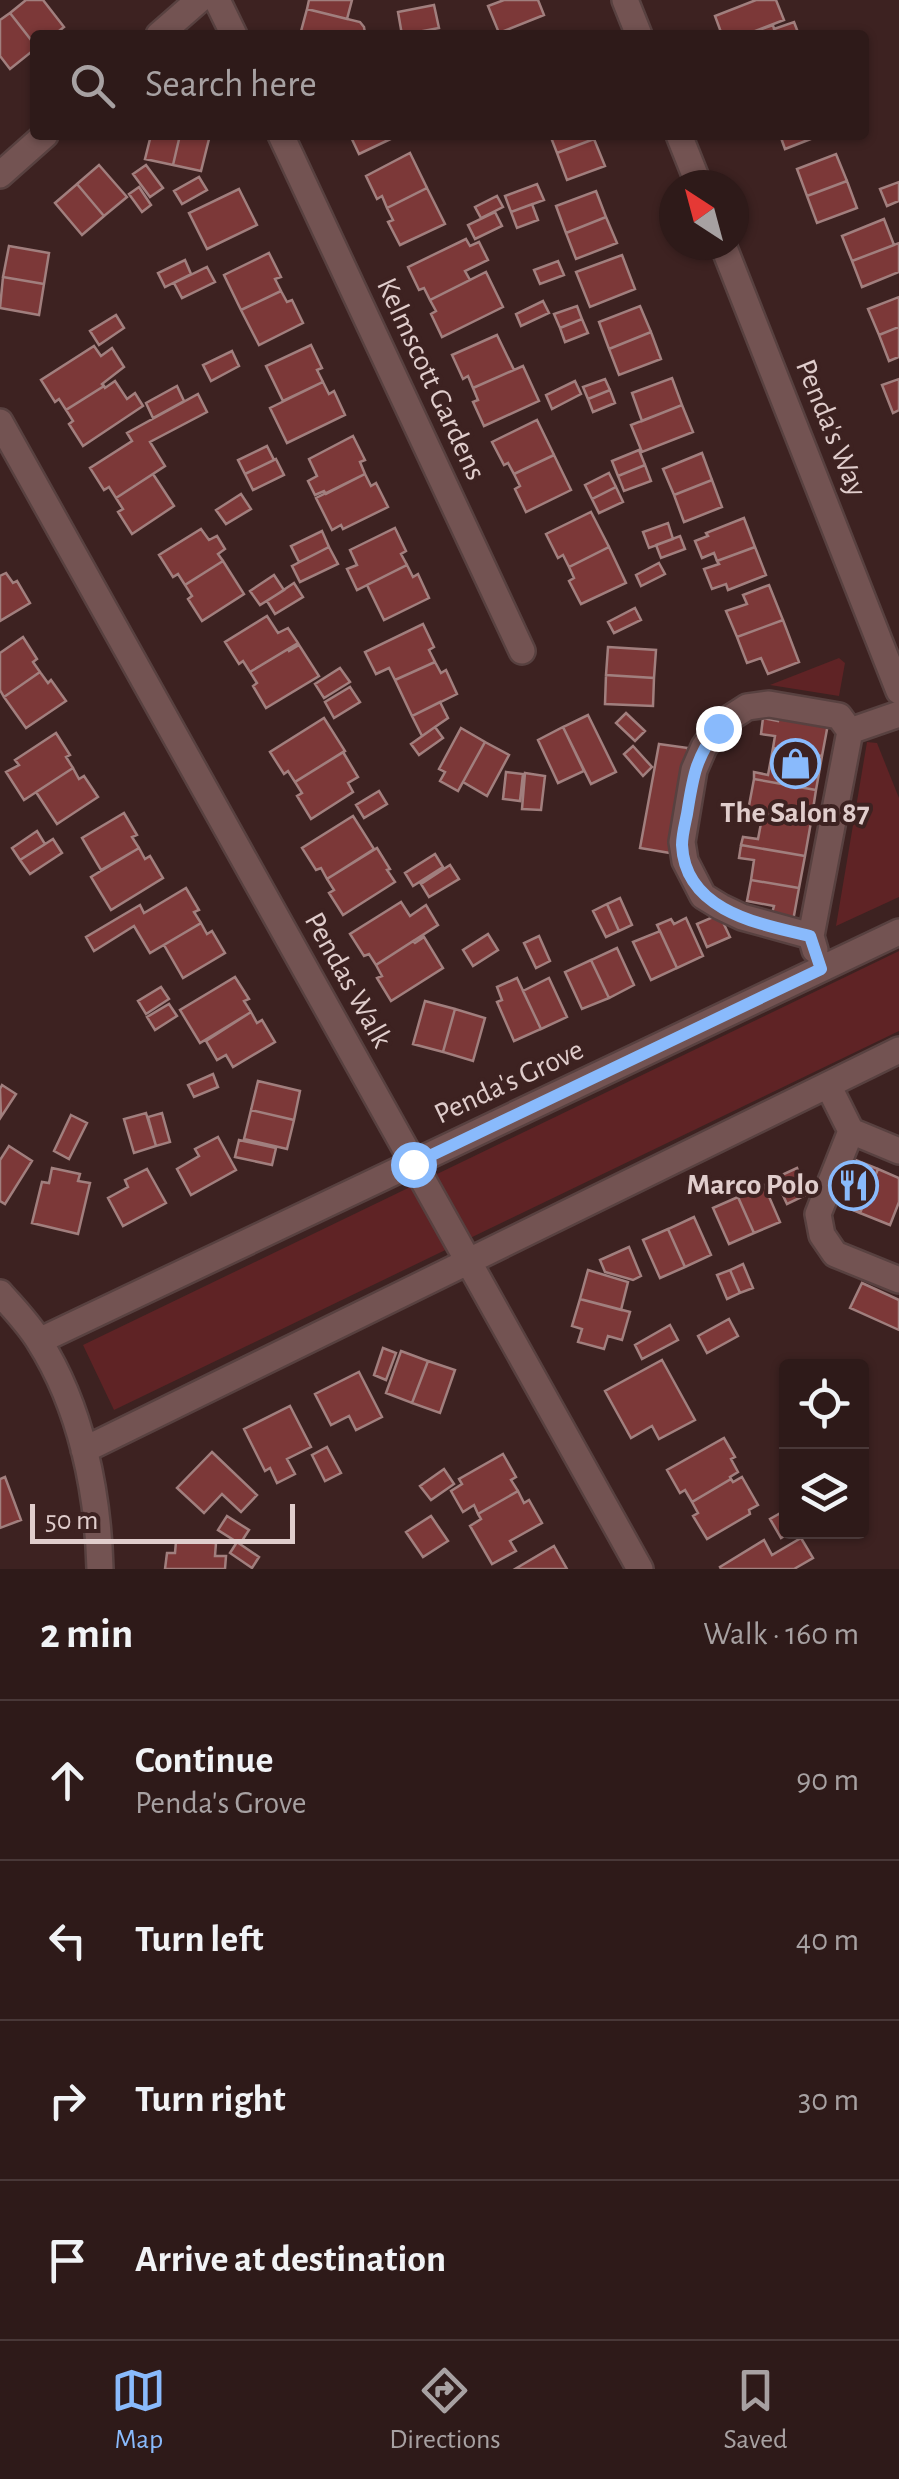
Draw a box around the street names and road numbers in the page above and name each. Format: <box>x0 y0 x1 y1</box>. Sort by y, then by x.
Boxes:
street label: Kelmscott Gardens <box>371 273 491 485</box>
street label: Penda's Way <box>790 355 872 501</box>
street label: Pendas Walk <box>299 907 397 1053</box>
street label: Penda's Grove <box>430 1034 588 1130</box>

